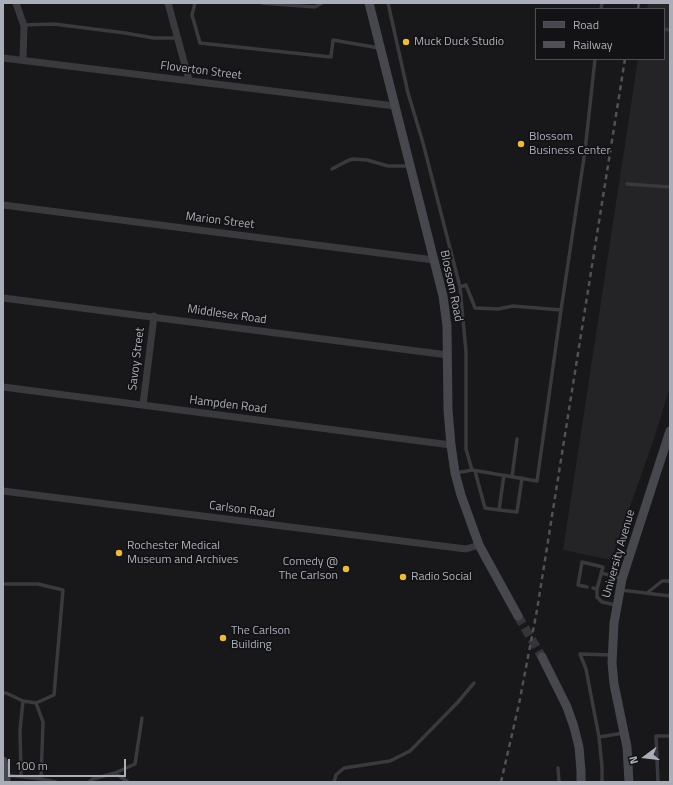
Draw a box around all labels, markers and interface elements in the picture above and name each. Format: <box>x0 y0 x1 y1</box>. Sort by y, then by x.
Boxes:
legend <box>535 8 665 60</box>
text: Road <box>573 15 599 34</box>
place label: Muck Duck Studio <box>414 35 504 49</box>
text: Railway <box>573 35 613 54</box>
marker: Muck Duck Studio <box>401 37 411 47</box>
street label: Floverton Street <box>160 59 242 83</box>
place label: Blossom Business Center <box>529 130 611 158</box>
marker: Blossom Business Center <box>516 139 526 149</box>
street label: Marion Street <box>185 210 255 232</box>
street label: Blossom Road <box>436 249 466 323</box>
street label: Middlesex Road <box>186 302 268 328</box>
street label: Savoy Street <box>126 327 148 391</box>
street label: Hampden Road <box>188 393 268 417</box>
street label: Carlson Road <box>208 499 276 521</box>
street label: University Avenue <box>600 508 638 600</box>
place label: Rochester Medical Museum and Archives <box>127 539 238 567</box>
marker: Rochester Medical Museum and Archives <box>114 548 124 558</box>
place label: Comedy @ The Carlson <box>279 555 338 583</box>
marker: Comedy @ The Carlson <box>341 564 351 574</box>
place label: Radio Social <box>411 570 472 584</box>
marker: Radio Social <box>398 572 408 582</box>
place label: The Carlson Building <box>231 624 290 652</box>
marker: The Carlson Building <box>218 633 228 643</box>
north arrow <box>625 737 665 777</box>
scale bar <box>10 751 128 777</box>
text: N <box>625 754 642 766</box>
text: 100 m <box>15 756 48 775</box>

